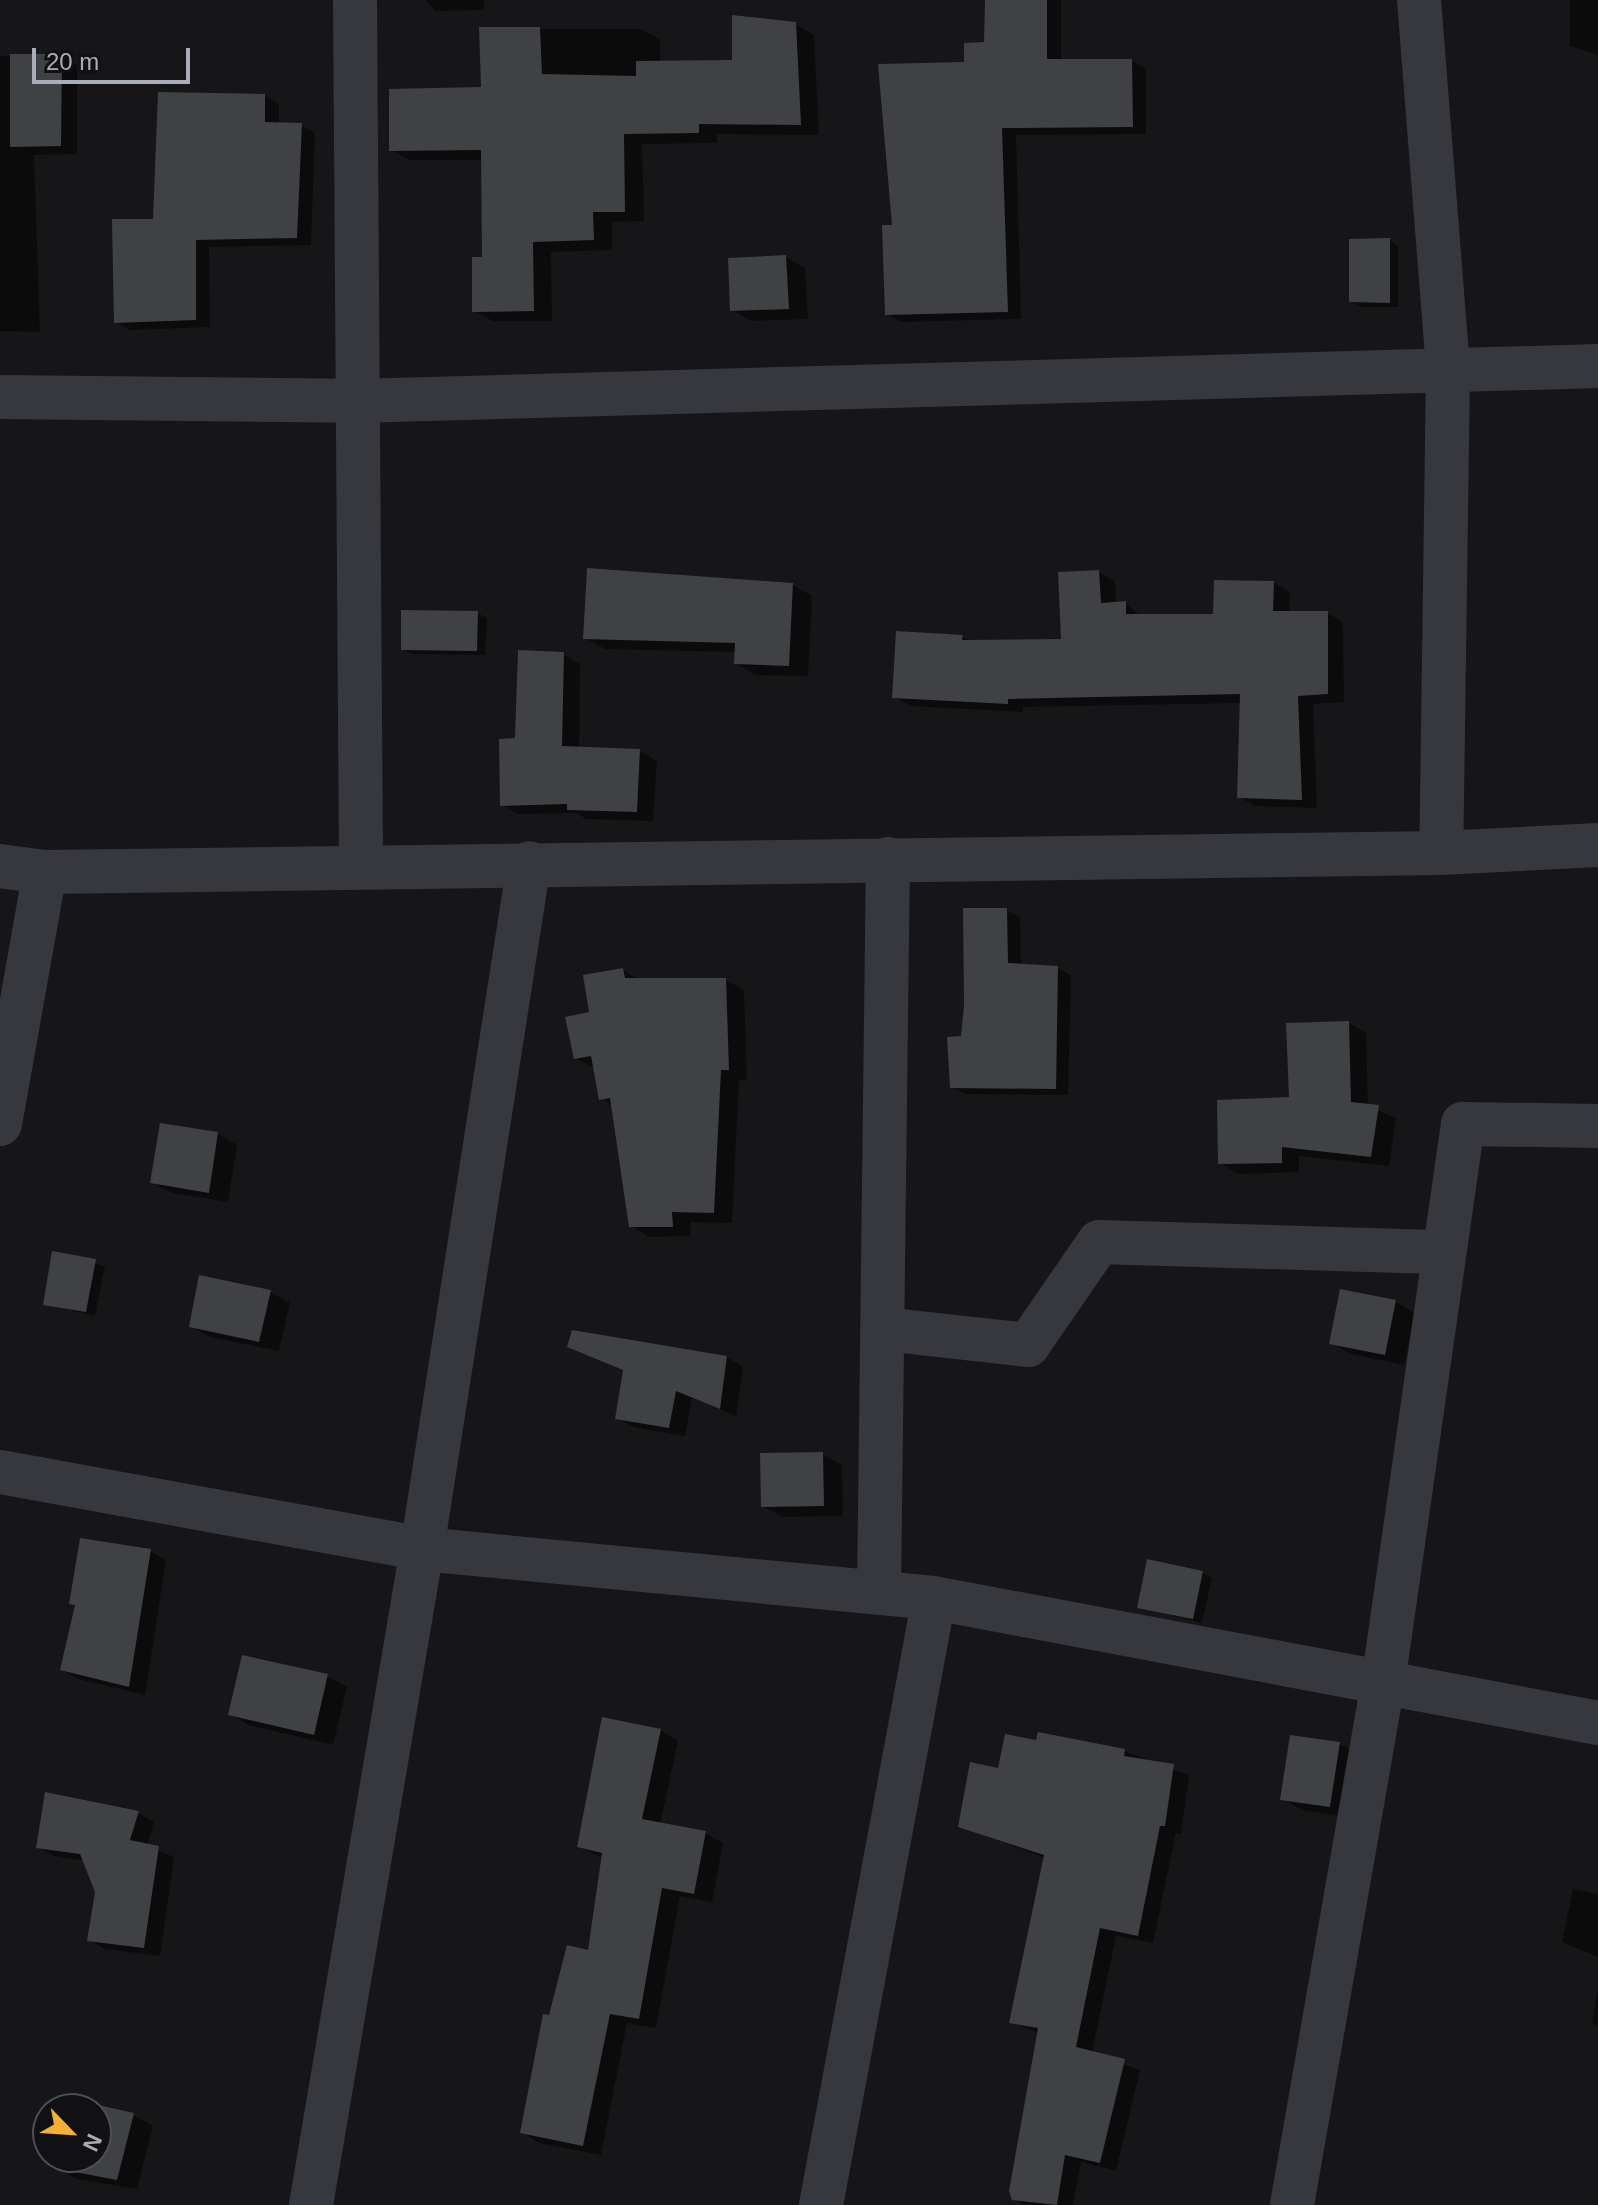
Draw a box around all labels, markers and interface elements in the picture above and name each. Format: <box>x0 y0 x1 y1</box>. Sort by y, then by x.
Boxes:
scale bar <box>36 32 194 82</box>
text: 20 m <box>46 48 99 75</box>
north arrow <box>32 2093 112 2173</box>
text: N <box>78 2130 107 2155</box>

